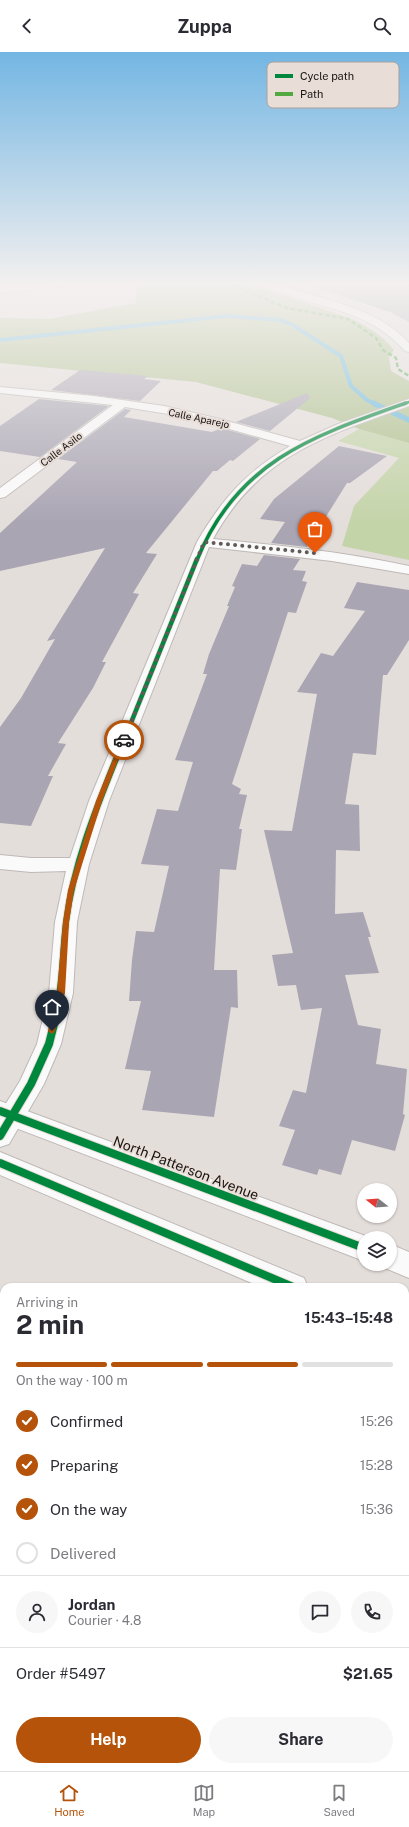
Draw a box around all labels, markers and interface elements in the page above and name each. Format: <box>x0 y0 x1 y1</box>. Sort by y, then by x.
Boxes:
icon: back <box>16 15 38 37</box>
icon: search <box>371 15 393 37</box>
text: Zuppa <box>177 16 232 37</box>
legend <box>267 62 399 108</box>
text: Cycle path <box>300 70 354 82</box>
text: Path <box>300 88 323 100</box>
street label: Calle Aparejo <box>167 406 231 430</box>
street label: Calle Asilo <box>38 429 84 469</box>
pin <box>298 512 332 553</box>
icon: bag <box>304 518 326 540</box>
courier <box>104 720 144 760</box>
icon: car <box>113 729 135 751</box>
pin <box>35 990 69 1031</box>
icon: home <box>41 996 63 1018</box>
street label: North Patterson Avenue <box>111 1133 261 1203</box>
north arrow <box>357 1183 397 1223</box>
map controls <box>357 1183 397 1271</box>
button: layers <box>357 1231 397 1271</box>
text: Arriving in <box>16 1295 78 1310</box>
text: 2 min <box>16 1309 84 1340</box>
text: 15:43–15:48 <box>304 1309 393 1326</box>
text: On the way · 100 m <box>16 1373 128 1388</box>
icon: check <box>16 1410 38 1432</box>
text: Confirmed <box>50 1413 123 1430</box>
text: 15:26 <box>360 1414 393 1429</box>
icon: check <box>16 1454 38 1476</box>
text: Preparing <box>50 1457 119 1474</box>
text: 15:28 <box>360 1458 393 1473</box>
icon: check <box>16 1498 38 1520</box>
text: On the way <box>50 1501 127 1518</box>
text: 15:36 <box>360 1502 393 1517</box>
text: Delivered <box>50 1545 116 1562</box>
button: person <box>16 1591 58 1633</box>
button: chat <box>299 1591 341 1633</box>
button: phone <box>351 1591 393 1633</box>
text: Jordan <box>68 1596 115 1613</box>
text: Courier · 4.8 <box>68 1613 141 1628</box>
text: Order #5497 <box>16 1665 106 1682</box>
text: $21.65 <box>343 1665 393 1682</box>
button: Help <box>16 1717 201 1763</box>
button: Share <box>209 1717 393 1763</box>
tab: Home <box>54 1782 84 1818</box>
tab: Map <box>193 1782 215 1818</box>
tab: Saved <box>323 1782 355 1818</box>

